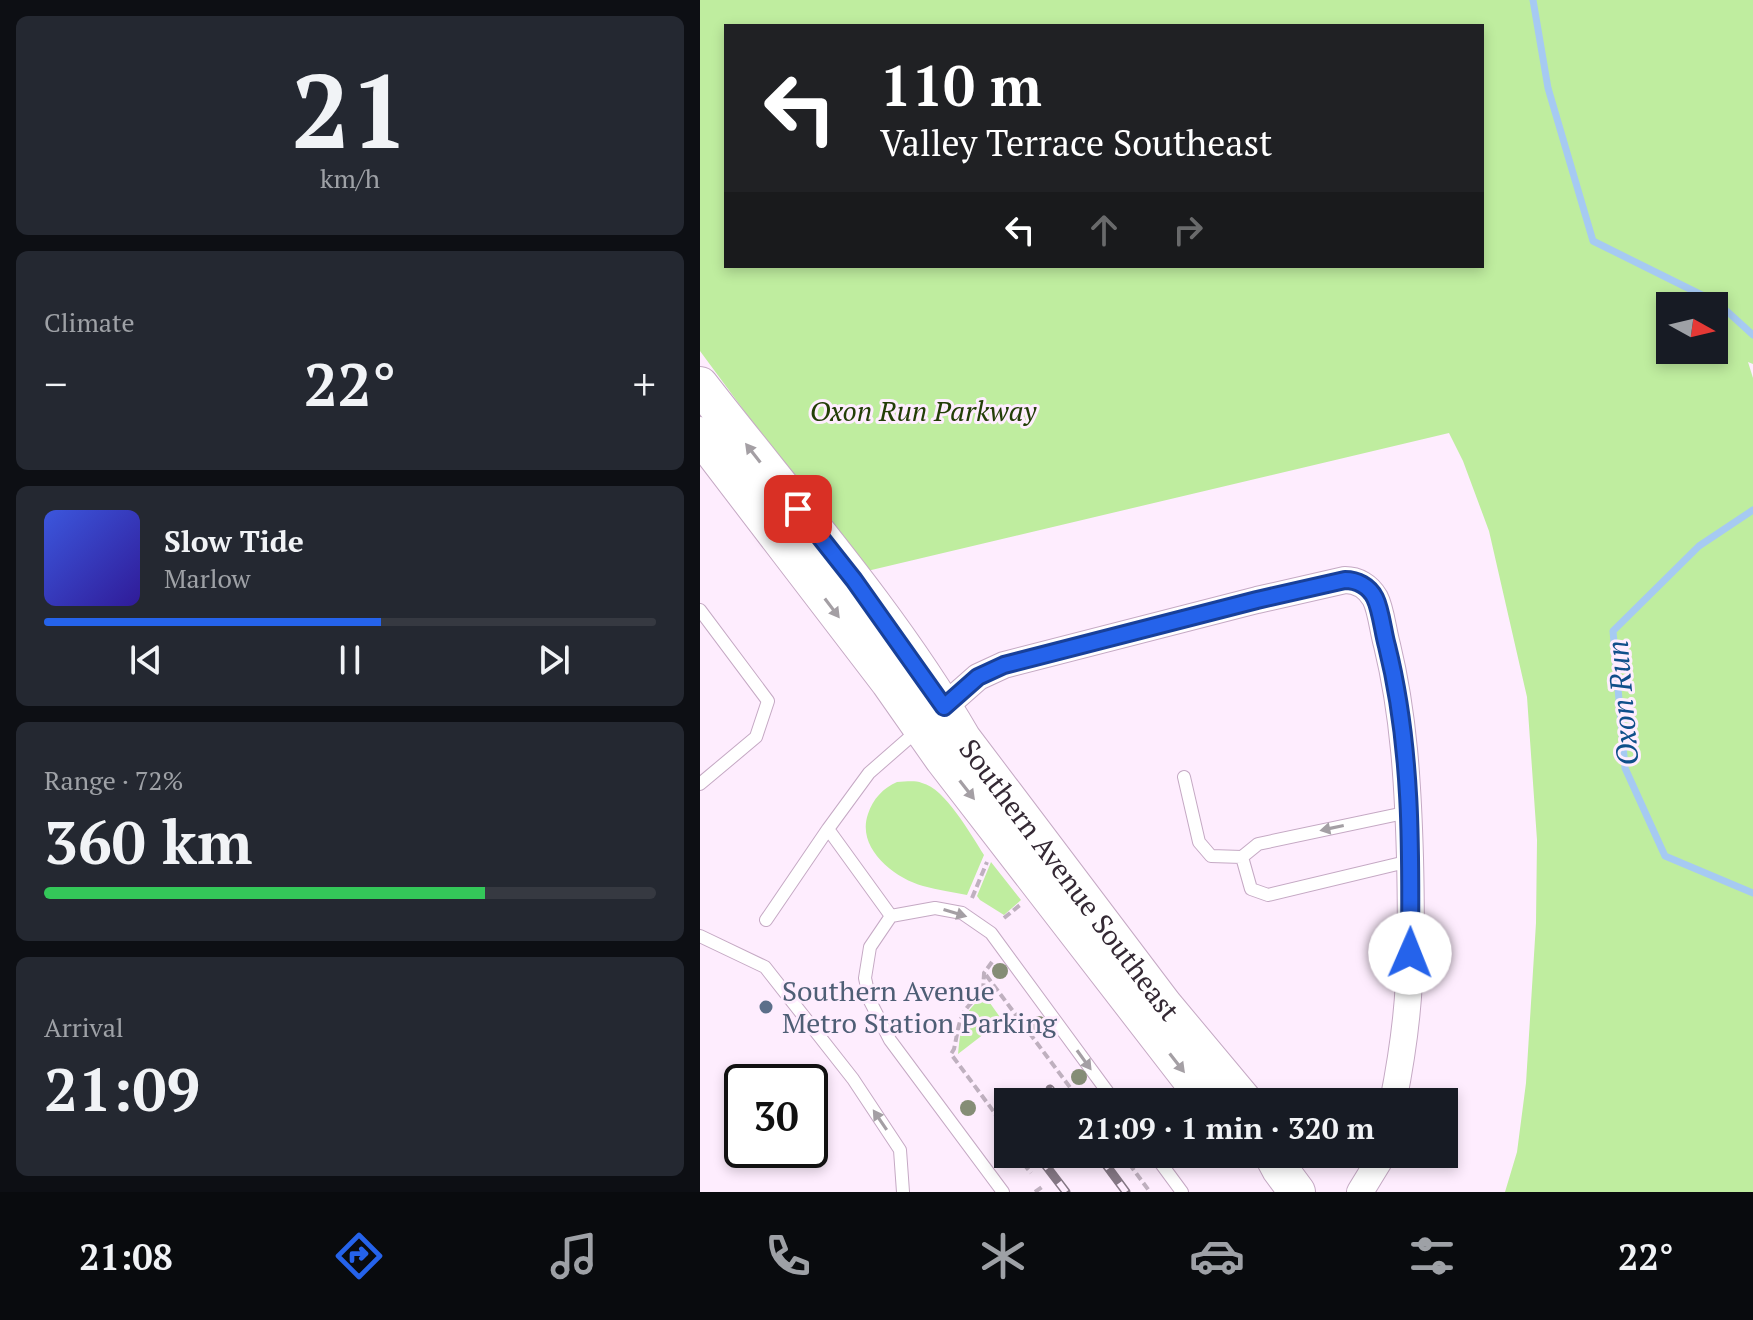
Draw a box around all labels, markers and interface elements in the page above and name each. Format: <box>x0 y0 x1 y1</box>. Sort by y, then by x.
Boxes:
text: 21 <box>291 40 409 178</box>
text: 110 m <box>880 48 1042 122</box>
icon: left <box>748 56 852 160</box>
text: Valley Terrace Southeast <box>880 119 1272 166</box>
text: km/h <box>320 161 380 195</box>
icon: left <box>998 208 1042 252</box>
icon: ahead <box>1082 208 1126 252</box>
icon: right <box>1166 208 1210 252</box>
north arrow <box>1656 292 1728 364</box>
map controls <box>1656 292 1728 364</box>
text: Climate <box>44 305 135 339</box>
text: 22° <box>304 344 396 423</box>
text: − <box>44 354 67 413</box>
text: + <box>633 354 656 413</box>
park label: Oxon Run Parkway <box>810 392 1037 429</box>
one-way arrow <box>746 443 762 463</box>
pin <box>764 475 832 543</box>
icon: arrive <box>776 487 820 531</box>
text: Slow Tide <box>164 521 304 561</box>
text: Marlow <box>164 561 250 595</box>
one-way arrow <box>824 597 840 618</box>
icon: previous <box>124 638 168 682</box>
icon: pause <box>328 638 372 682</box>
icon: next <box>532 638 576 682</box>
water label: Oxon Run <box>1597 639 1647 768</box>
street label: Southern Avenue Southeast <box>951 731 1189 1029</box>
text: Range · 72% <box>44 763 183 797</box>
one-way arrow <box>959 780 975 800</box>
text: 360 km <box>44 802 252 881</box>
one-way arrow <box>1320 822 1345 835</box>
one-way arrow <box>943 907 967 920</box>
position arrow <box>1368 911 1452 995</box>
place label: Southern Avenue Metro Station Parking <box>782 972 1058 1041</box>
marker: Southern Avenue Metro Station Parking <box>757 998 775 1016</box>
text: Arrival <box>44 1010 124 1044</box>
text: 21:09 <box>44 1049 200 1128</box>
one-way arrow <box>1076 1049 1091 1070</box>
one-way arrow <box>1169 1052 1185 1073</box>
speed limit sign: 30 <box>724 1064 828 1168</box>
text: 21:09 · 1 min · 320 m <box>1078 1108 1374 1148</box>
one-way arrow <box>873 1110 888 1131</box>
icon: directions <box>331 1228 387 1284</box>
icon: music <box>546 1228 602 1284</box>
icon: phone <box>760 1228 816 1284</box>
icon: climate <box>975 1228 1031 1284</box>
icon: car <box>1189 1228 1245 1284</box>
icon: filters <box>1404 1228 1460 1284</box>
text: 21:08 <box>79 1233 173 1280</box>
text: 22° <box>1618 1233 1674 1280</box>

